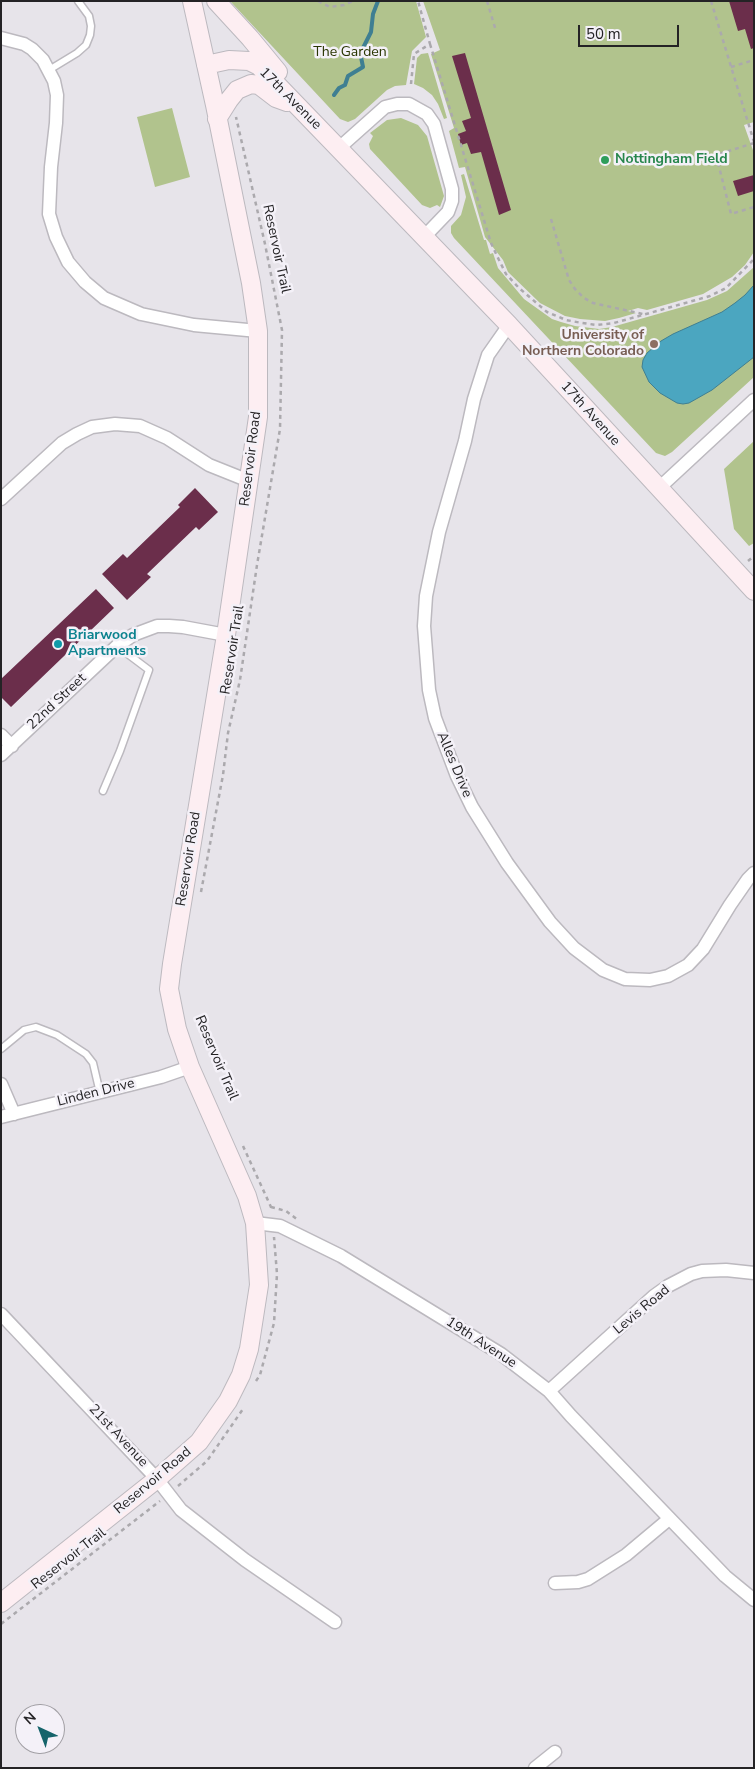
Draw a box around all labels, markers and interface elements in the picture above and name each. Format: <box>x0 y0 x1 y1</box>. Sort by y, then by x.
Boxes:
scale bar <box>580 15 681 47</box>
text: 50 m <box>586 24 621 44</box>
park label: The Garden <box>313 45 387 61</box>
street label: 17th Avenue <box>255 64 325 134</box>
place label: Nottingham Field <box>615 152 728 168</box>
marker: Nottingham Field <box>599 154 611 166</box>
street label: Reservoir Trail <box>258 203 294 295</box>
place label: University of Northern Colorado <box>522 328 644 361</box>
marker: University of Northern Colorado <box>648 338 660 350</box>
street label: 17th Avenue <box>557 378 623 450</box>
street label: Reservoir Road <box>237 411 265 507</box>
street label: Reservoir Trail <box>218 604 248 696</box>
place label: Briarwood Apartments <box>68 628 146 660</box>
marker: Briarwood Apartments <box>52 638 64 650</box>
street label: 22nd Street <box>24 670 90 734</box>
street label: Alles Drive <box>433 730 475 800</box>
street label: Reservoir Road <box>173 810 205 908</box>
street label: Reservoir Trail <box>191 1013 241 1103</box>
street label: Linden Drive <box>56 1075 136 1111</box>
street label: Levis Road <box>610 1282 674 1338</box>
street label: 19th Avenue <box>443 1314 519 1372</box>
street label: 21st Avenue <box>85 1401 151 1471</box>
street label: Reservoir Road <box>111 1444 195 1518</box>
street label: Reservoir Trail <box>28 1525 110 1593</box>
north arrow <box>15 1704 65 1754</box>
text: N <box>20 1708 40 1729</box>

